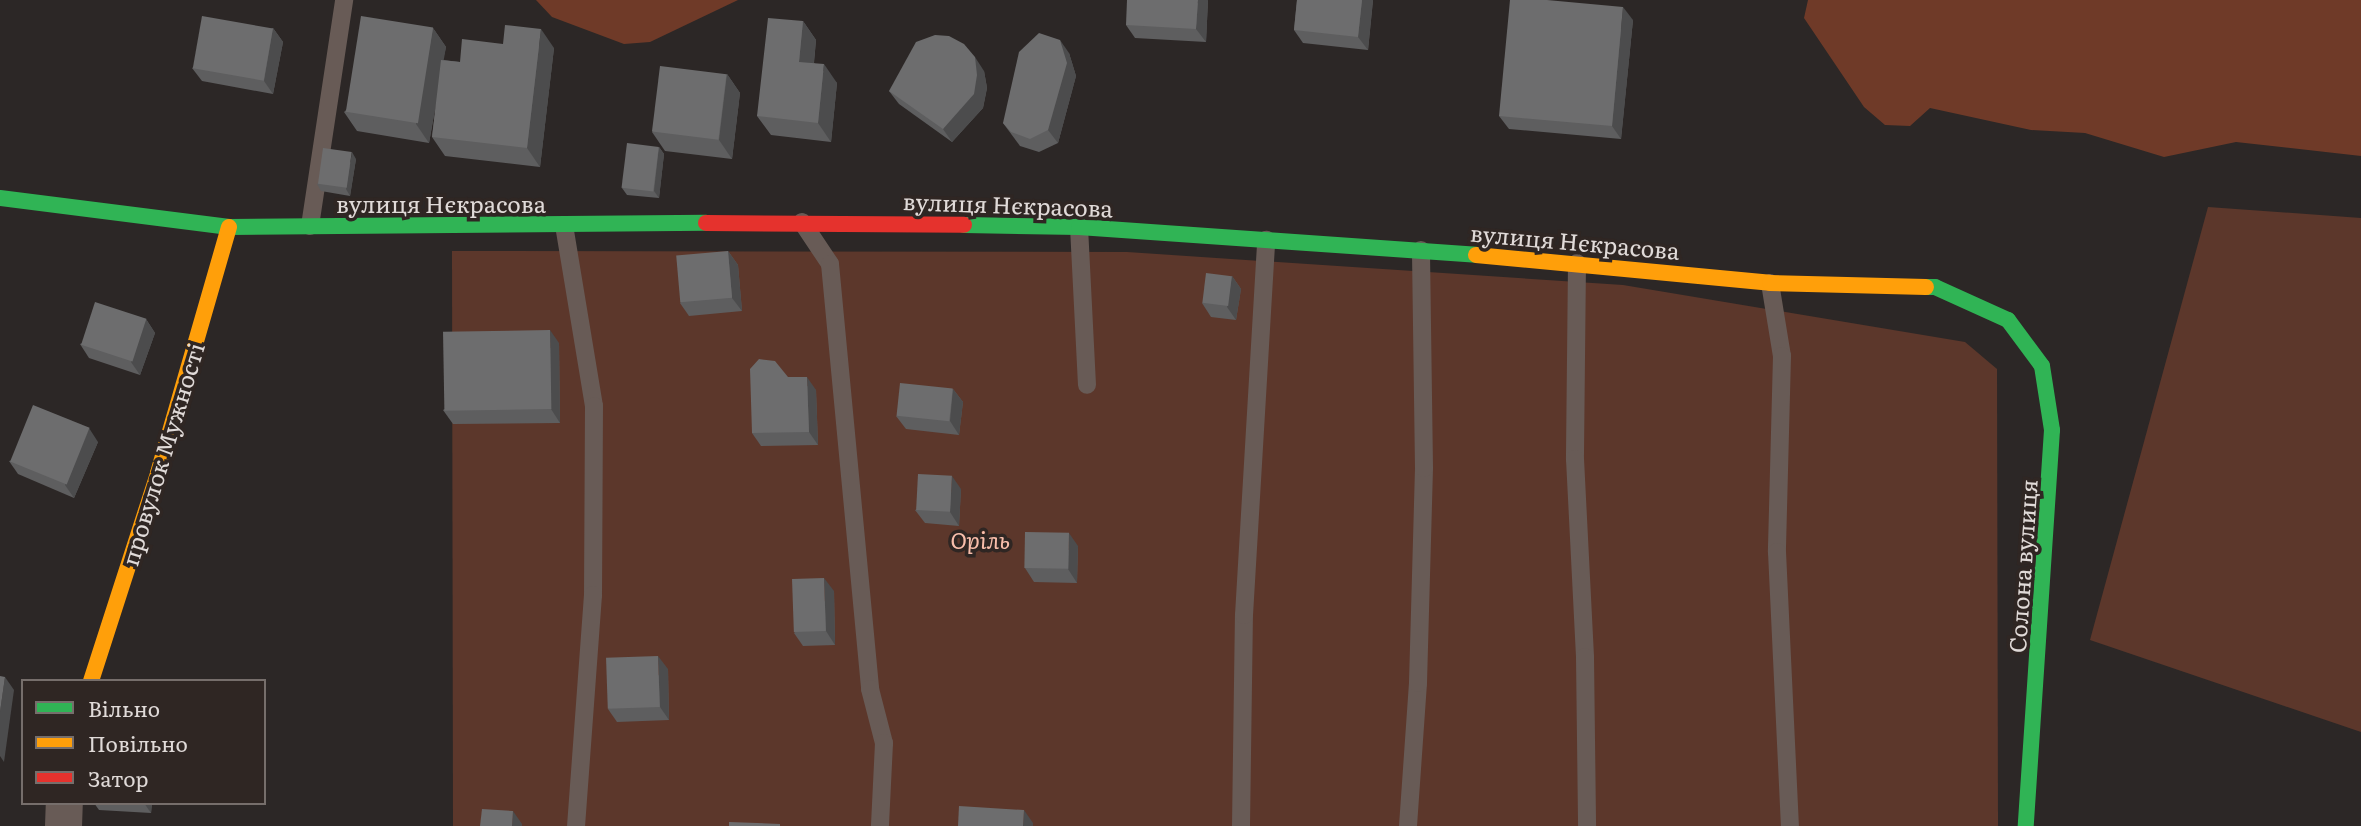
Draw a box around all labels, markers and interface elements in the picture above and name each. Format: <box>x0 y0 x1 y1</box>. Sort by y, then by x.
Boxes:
street label: вулиця Нєкрасова <box>902 187 1114 221</box>
street label: вулиця Нєкрасова <box>336 189 546 217</box>
street label: вулиця Нєкрасова <box>1469 218 1681 264</box>
street label: провулок Мужності <box>115 339 209 569</box>
street label: Солона вулиця <box>2002 478 2042 654</box>
park label: Оріль <box>950 525 1010 553</box>
legend <box>21 679 266 805</box>
text: Вільно <box>88 692 160 723</box>
text: Повільно <box>88 727 188 758</box>
text: Затор <box>88 762 148 793</box>

